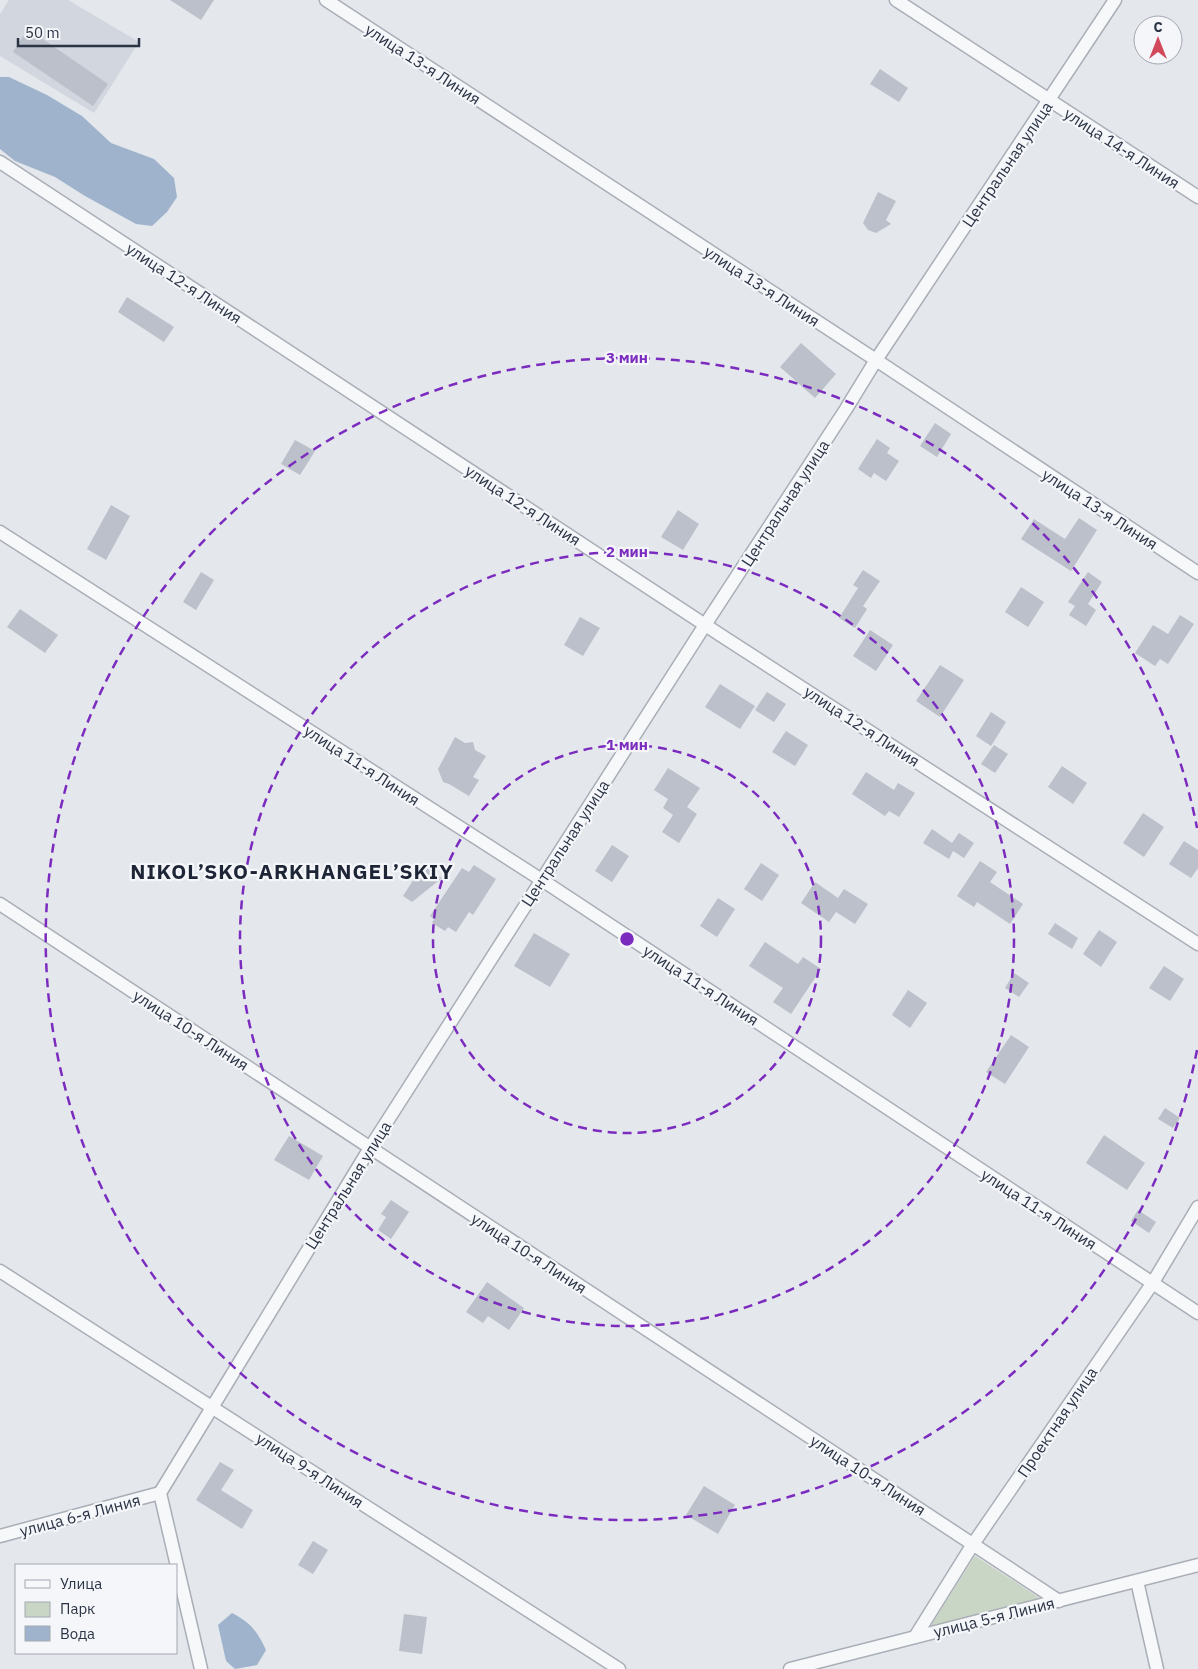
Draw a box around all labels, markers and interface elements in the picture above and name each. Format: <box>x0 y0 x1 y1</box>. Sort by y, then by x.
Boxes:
scale bar <box>18 15 139 47</box>
north arrow <box>1133 15 1183 65</box>
text: С <box>1153 18 1163 36</box>
street label: улица 13-я Линия <box>361 19 485 109</box>
text: 50 m <box>25 23 60 42</box>
street label: Центральная улица <box>958 97 1057 231</box>
street label: улица 14-я Линия <box>1060 103 1184 193</box>
street label: улица 12-я Линия <box>122 238 246 328</box>
street label: улица 13-я Линия <box>700 241 824 331</box>
text: 3 мин <box>606 348 648 367</box>
street label: Центральная улица <box>737 435 834 570</box>
street label: улица 12-я Линия <box>461 460 585 550</box>
street label: улица 13-я Линия <box>1038 464 1162 554</box>
text: 2 мин <box>606 542 648 561</box>
street label: улица 12-я Линия <box>800 681 924 771</box>
street label: улица 11-я Линия <box>300 720 424 810</box>
text: 1 мин <box>606 735 648 754</box>
street label: Центральная улица <box>517 775 614 910</box>
district label: NIKOL’SKO-ARKHANGEL’SKIY <box>130 857 454 885</box>
centre of rings <box>618 930 636 948</box>
street label: улица 11-я Линия <box>639 940 763 1030</box>
street label: улица 10-я Линия <box>129 985 253 1075</box>
street label: Центральная улица <box>300 1117 396 1253</box>
street label: улица 11-я Линия <box>977 1164 1101 1254</box>
street label: улица 10-я Линия <box>467 1208 591 1298</box>
street label: Проектная улица <box>1013 1363 1102 1481</box>
street label: улица 9-я Линия <box>252 1428 368 1512</box>
street label: улица 10-я Линия <box>806 1430 930 1520</box>
street label: улица 6-я Линия <box>17 1489 143 1541</box>
legend <box>15 1564 178 1654</box>
text: Улица <box>60 1574 102 1593</box>
street label: улица 5-я Линия <box>931 1592 1057 1642</box>
text: Парк <box>60 1599 95 1618</box>
text: Вода <box>60 1624 95 1643</box>

